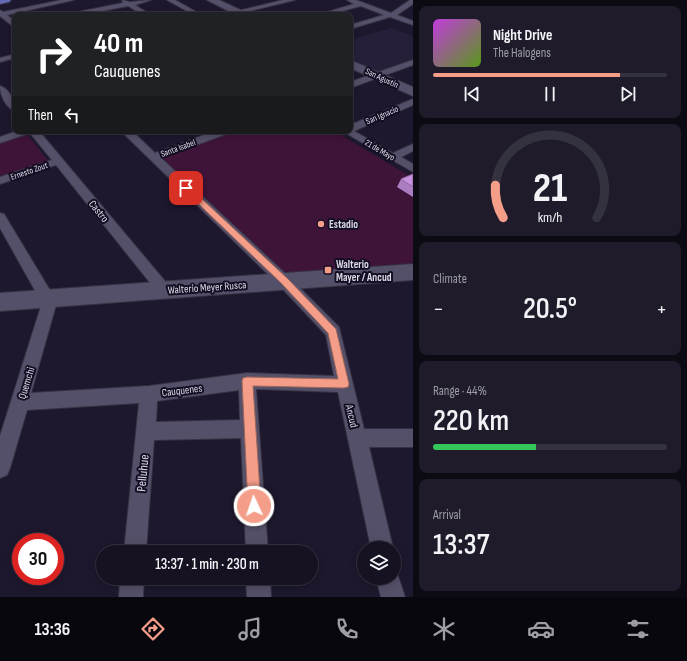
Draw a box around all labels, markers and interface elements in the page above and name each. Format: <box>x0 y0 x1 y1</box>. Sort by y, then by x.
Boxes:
text: Night Drive <box>493 26 552 45</box>
text: 40 m <box>94 27 143 60</box>
icon: right <box>28 28 80 80</box>
text: The Halogens <box>493 45 551 61</box>
text: Cauquenes <box>94 61 161 82</box>
street label: San Agustín <box>363 66 400 91</box>
icon: previous <box>461 83 483 105</box>
icon: pause <box>539 83 561 105</box>
icon: next <box>617 83 639 105</box>
icon: left <box>61 104 83 126</box>
street label: San Ignacio <box>364 104 400 127</box>
text: Then <box>28 106 53 125</box>
street label: Santa Isabel <box>159 137 197 160</box>
street label: 21 de Mayo <box>363 137 397 164</box>
street label: Ernesto Zout <box>9 160 49 183</box>
text: 21 <box>533 164 567 213</box>
pin <box>169 171 203 205</box>
icon: arrive <box>175 177 197 199</box>
street label: Castro <box>86 198 112 225</box>
text: km/h <box>538 209 562 226</box>
place label: Estadio <box>329 218 358 231</box>
marker: Estadio <box>316 219 326 229</box>
place label: Walterio Mayer / Ancud <box>336 258 392 284</box>
marker: Walterio Mayer / Ancud <box>323 265 333 275</box>
text: Climate <box>433 271 467 287</box>
street label: Walterio Meyer Rusca <box>167 278 247 297</box>
text: 20.5° <box>523 291 577 327</box>
text: − <box>433 296 444 323</box>
text: + <box>656 296 667 323</box>
street label: Quemchi <box>15 366 37 401</box>
street label: Cauquenes <box>161 382 203 399</box>
text: Range · 44% <box>433 383 487 399</box>
street label: Ancud <box>342 402 361 429</box>
text: 220 km <box>433 403 509 439</box>
street label: Pelluhue <box>133 454 153 492</box>
position arrow <box>233 485 275 527</box>
text: Arrival <box>433 507 461 523</box>
text: 13:37 <box>433 527 489 563</box>
speed limit sign: 30 <box>12 533 64 585</box>
map controls <box>357 541 401 585</box>
button: layers <box>357 541 401 585</box>
text: 13:37 · 1 min · 230 m <box>155 555 259 574</box>
icon: directions <box>139 615 167 643</box>
icon: music <box>236 615 264 643</box>
icon: phone <box>333 615 361 643</box>
icon: climate <box>430 615 458 643</box>
icon: car <box>527 615 555 643</box>
icon: filters <box>624 615 652 643</box>
text: 13:36 <box>35 619 70 640</box>

